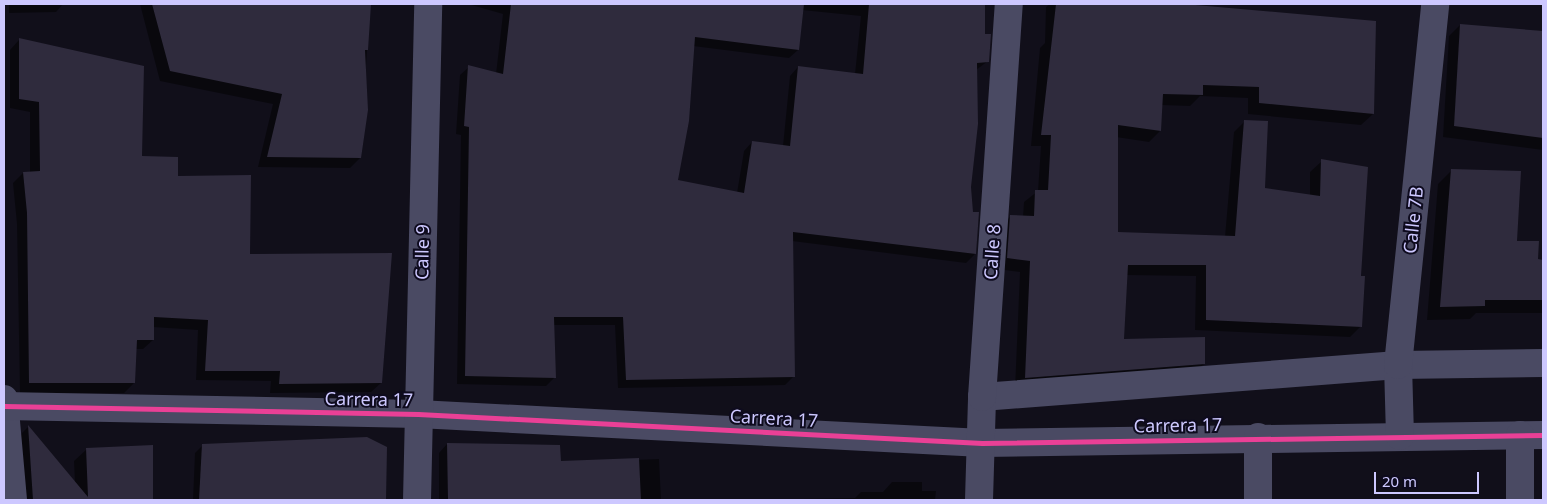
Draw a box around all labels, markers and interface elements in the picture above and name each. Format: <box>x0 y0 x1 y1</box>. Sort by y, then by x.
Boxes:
street label: Calle 7B <box>1399 185 1427 255</box>
street label: Calle 8 <box>979 223 1005 281</box>
street label: Calle 9 <box>411 224 433 280</box>
street label: Carrera 17 <box>325 387 413 411</box>
street label: Carrera 17 <box>729 405 819 431</box>
street label: Carrera 17 <box>1134 413 1222 437</box>
scale bar <box>1377 462 1482 494</box>
text: 20 m <box>1382 471 1417 491</box>

